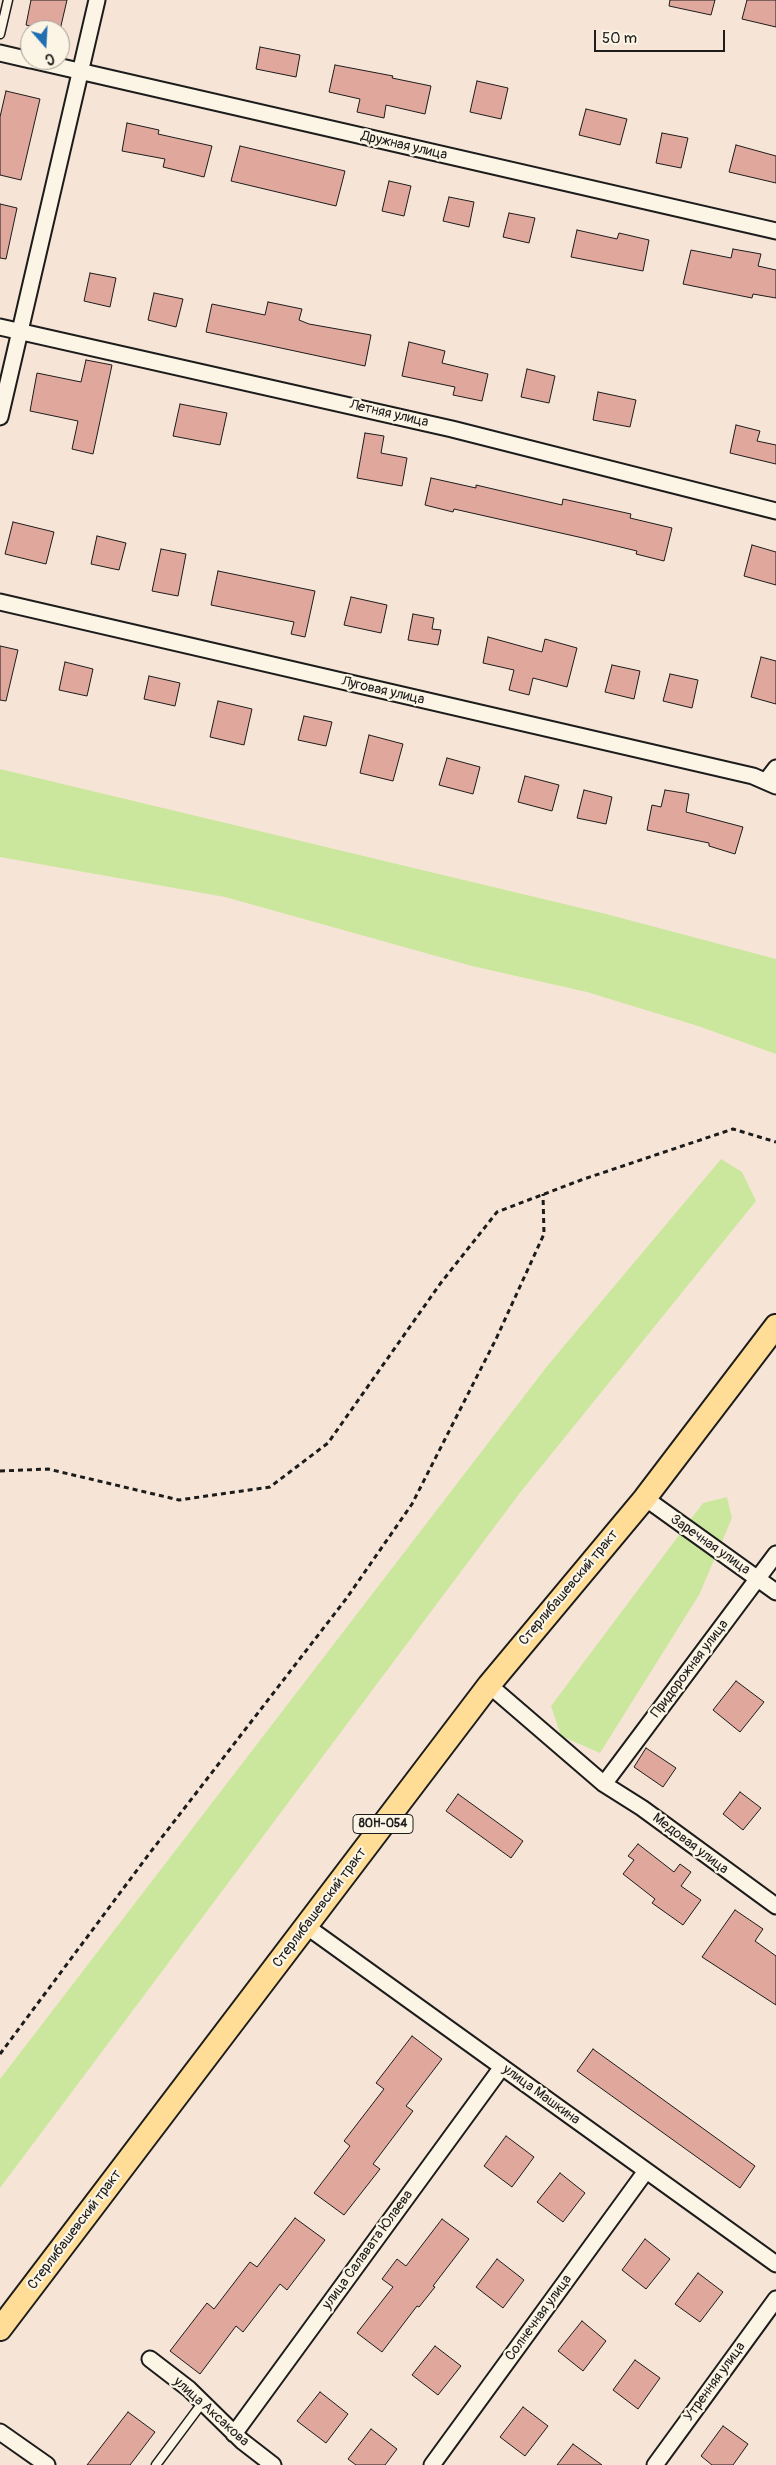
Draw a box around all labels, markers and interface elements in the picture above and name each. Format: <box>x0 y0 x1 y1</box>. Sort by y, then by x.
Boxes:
north arrow <box>20 20 70 70</box>
scale bar <box>596 20 727 52</box>
text: 50 m <box>602 29 637 48</box>
text: С <box>43 49 57 68</box>
street label: Дружная улица <box>359 128 449 164</box>
street label: Летняя улица <box>348 397 430 431</box>
street label: Луговая улица <box>340 673 426 709</box>
street label: Заречная улица <box>667 1511 753 1579</box>
street label: Стерлибашевский тракт <box>516 1527 622 1649</box>
street label: Придорожная улица <box>648 1617 732 1721</box>
street label: Медовая улица <box>649 1810 731 1878</box>
road number: 80Н-054 <box>353 1815 413 1834</box>
street label: Стерлибашевский тракт <box>269 1845 371 1971</box>
street label: улица Машкина <box>499 2061 583 2129</box>
street label: Стерлибашевский тракт <box>24 2167 126 2293</box>
street label: улица Салавата Юлаева <box>319 2187 417 2313</box>
street label: Солнечная улица <box>502 2272 576 2364</box>
street label: Утренняя улица <box>681 2339 749 2425</box>
street label: улица Аксакова <box>170 2374 252 2450</box>

